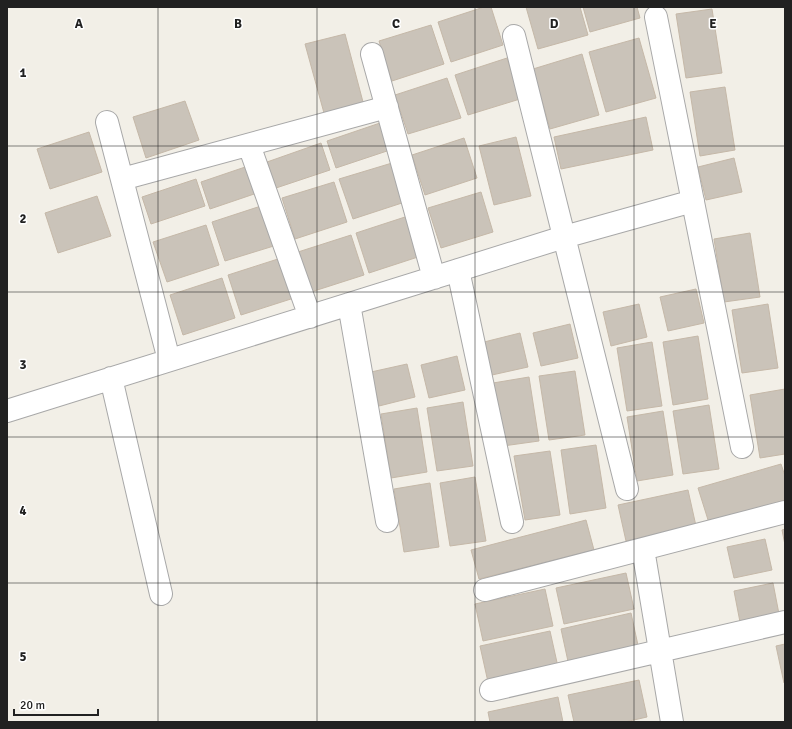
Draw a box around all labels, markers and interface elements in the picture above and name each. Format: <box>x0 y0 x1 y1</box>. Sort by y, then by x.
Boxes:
text: A <box>75 16 84 32</box>
text: B <box>234 16 242 32</box>
text: C <box>392 16 400 32</box>
text: D <box>550 16 559 32</box>
text: E <box>709 16 717 32</box>
text: 1 <box>19 65 27 81</box>
text: 2 <box>19 211 27 227</box>
text: 3 <box>19 357 27 373</box>
text: 4 <box>19 503 27 519</box>
text: 5 <box>19 649 27 665</box>
scale bar <box>14 691 98 717</box>
text: 20 m <box>20 698 45 713</box>

